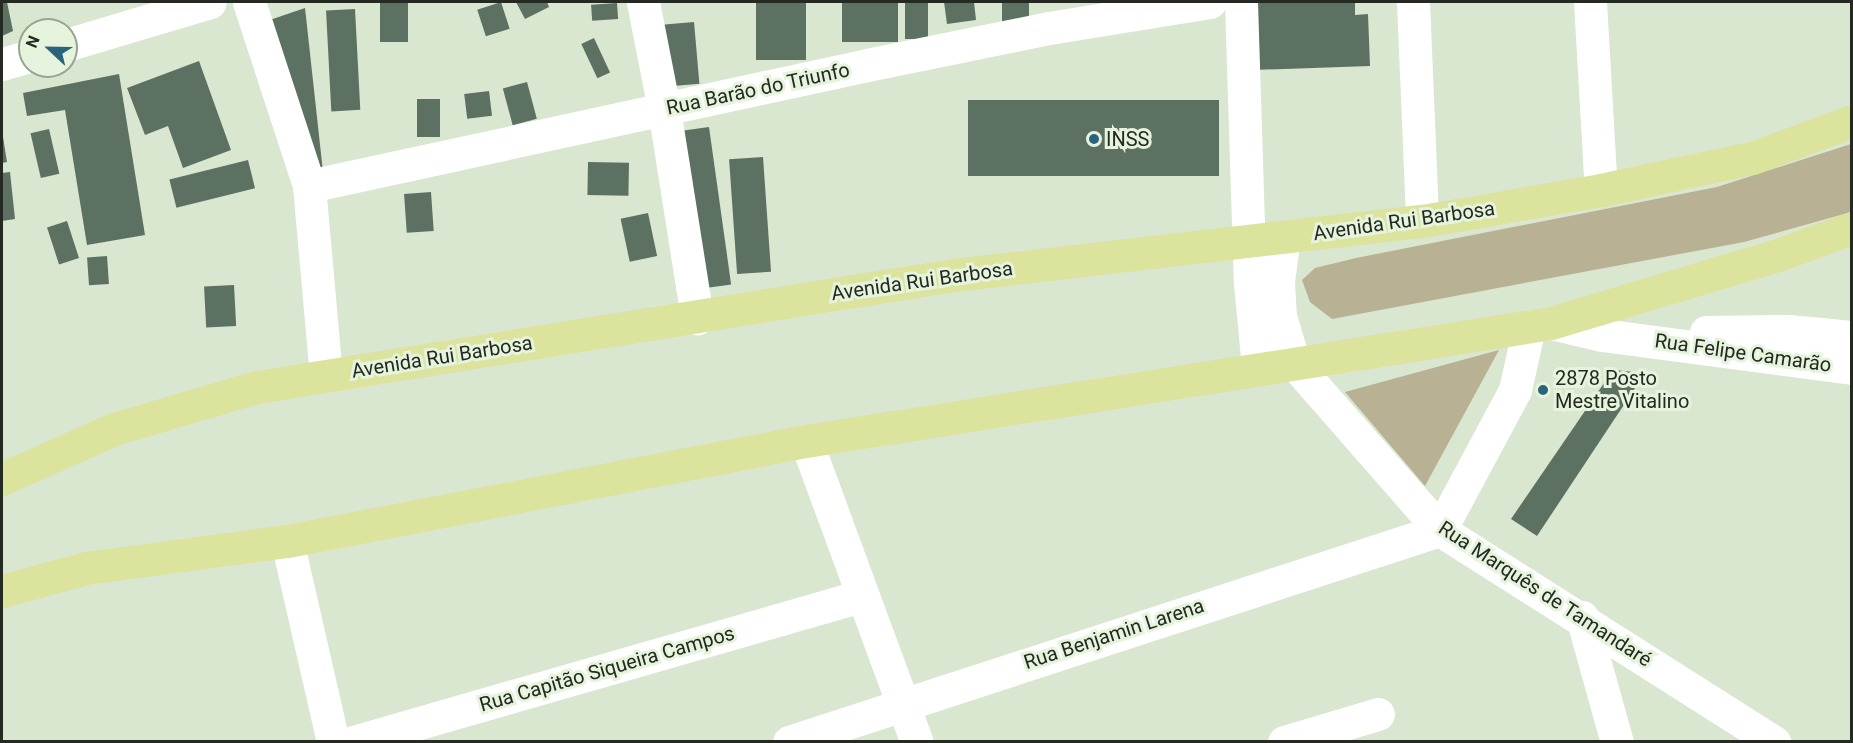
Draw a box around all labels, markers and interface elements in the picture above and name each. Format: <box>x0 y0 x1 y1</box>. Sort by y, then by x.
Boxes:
north arrow <box>18 18 78 78</box>
text: N <box>22 33 44 51</box>
street label: Rua Barão do Triunfo <box>664 58 852 120</box>
place label: INSS <box>1106 127 1149 151</box>
marker: INSS <box>1087 132 1101 146</box>
street label: Avenida Rui Barbosa <box>1312 196 1496 246</box>
street label: Avenida Rui Barbosa <box>830 256 1014 306</box>
street label: Rua Felipe Camarão <box>1653 329 1833 377</box>
street label: Avenida Rui Barbosa <box>350 331 534 383</box>
place label: 2878 Posto Mestre Vitalino <box>1555 366 1689 413</box>
marker: 2878 Posto Mestre Vitalino <box>1536 383 1550 397</box>
street label: Rua Marquês de Tamandaré <box>1434 516 1656 672</box>
street label: Rua Benjamin Larena <box>1021 594 1207 674</box>
street label: Rua Capitão Siqueira Campos <box>477 621 737 717</box>

